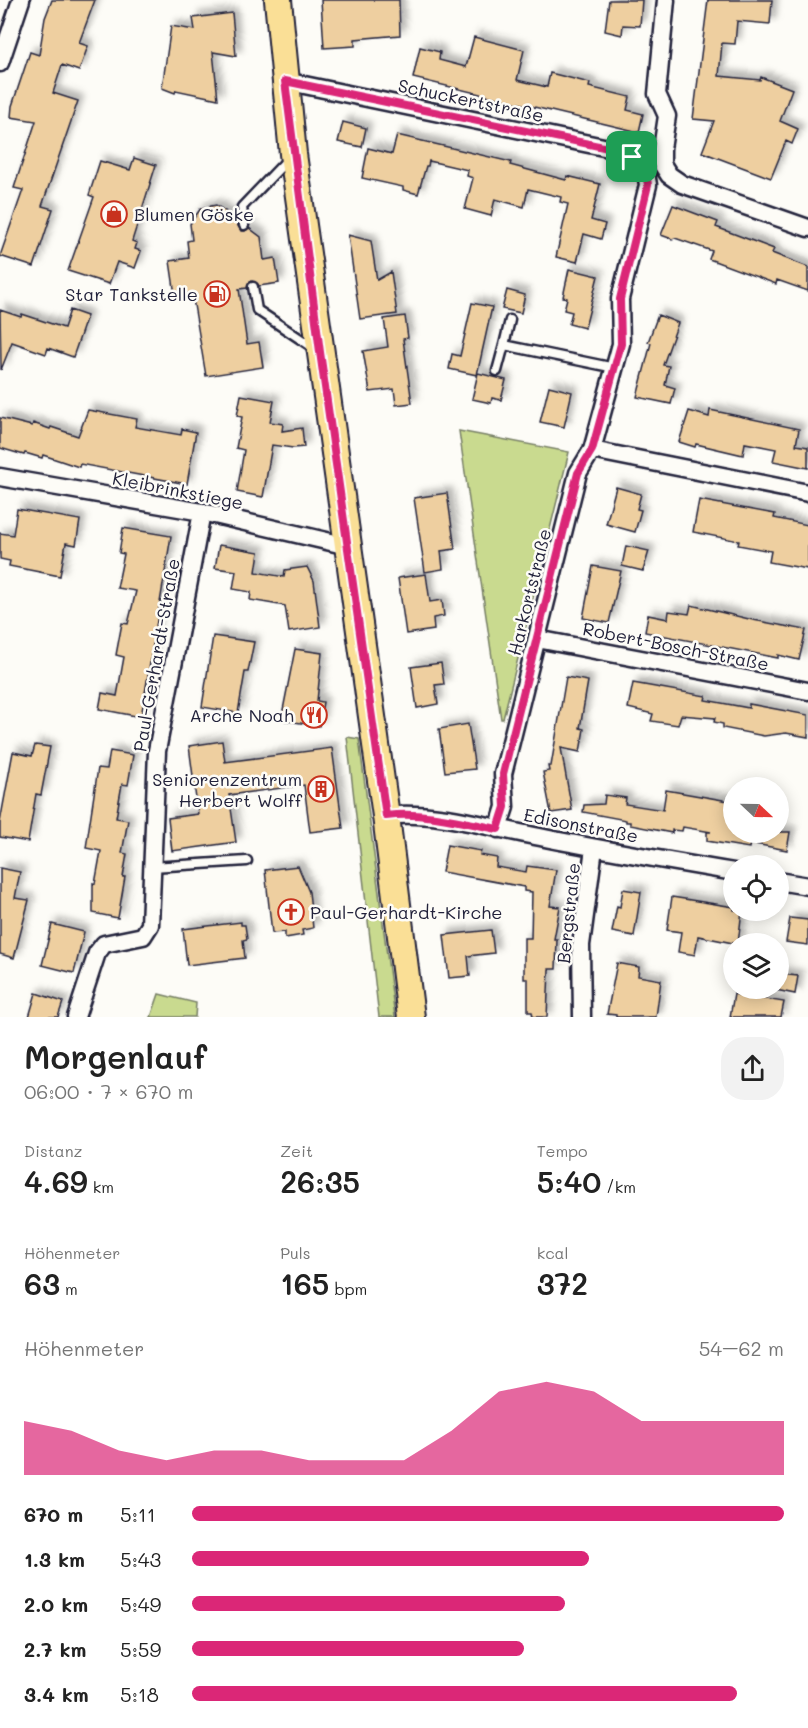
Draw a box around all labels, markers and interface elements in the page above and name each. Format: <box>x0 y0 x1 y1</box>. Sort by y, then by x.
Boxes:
street label: Schuckertstraße <box>396 73 546 127</box>
pin <box>606 131 657 182</box>
icon: arrive <box>615 140 648 173</box>
shop icon: Blumen Göske <box>99 199 129 229</box>
place label: Blumen Göske <box>134 202 254 226</box>
fuel station icon: Star Tankstelle <box>202 279 232 309</box>
place label: Star Tankstelle <box>65 282 198 306</box>
street label: Kleibrinkstiege <box>111 466 245 514</box>
street label: Harkortstraße <box>502 526 556 658</box>
street label: Paul-Gerhardt-Straße <box>127 556 185 754</box>
street label: Robert-Bosch-Straße <box>581 616 771 676</box>
restaurant icon: Arche Noah <box>299 700 329 730</box>
place label: Arche Noah <box>190 703 294 727</box>
place label: Seniorenzentrum Herbert Wolff <box>152 767 303 812</box>
building icon: Seniorenzentrum Herbert Wolff <box>306 774 336 804</box>
north arrow <box>723 777 789 843</box>
map controls <box>723 777 789 999</box>
street label: Edisonstraße <box>522 802 640 848</box>
button: locate <box>723 855 789 921</box>
street label: Bergstraße <box>551 861 585 965</box>
church icon: Paul-Gerhardt-Kirche <box>276 897 306 927</box>
place label: Paul-Gerhardt-Kirche <box>310 900 502 924</box>
button: layers <box>723 933 789 999</box>
text: Morgenlauf <box>24 1034 207 1077</box>
button: share <box>721 1037 784 1100</box>
text: 06:00 · 7 × 670 m <box>24 1078 193 1104</box>
text: Distanz <box>24 1140 82 1161</box>
text: Zeit <box>280 1140 313 1161</box>
text: Tempo <box>537 1140 588 1161</box>
text: 4.69 <box>24 1161 88 1201</box>
text: 26:35 <box>280 1161 360 1201</box>
text: 5:40 <box>537 1161 601 1201</box>
text: km <box>88 1176 114 1197</box>
text: /km <box>601 1176 636 1197</box>
text: Höhenmeter <box>24 1242 120 1263</box>
text: Puls <box>280 1242 311 1263</box>
text: kcal <box>537 1242 569 1263</box>
text: 63 <box>24 1263 60 1303</box>
text: 165 <box>280 1263 329 1303</box>
text: 372 <box>537 1263 588 1303</box>
text: m <box>60 1278 78 1299</box>
text: bpm <box>329 1278 367 1299</box>
text: Höhenmeter <box>24 1335 144 1361</box>
text: 54–62 m <box>699 1335 784 1361</box>
text: 670 m <box>24 1501 83 1527</box>
text: 5:11 <box>120 1501 156 1527</box>
text: 1.3 km <box>24 1546 85 1572</box>
text: 5:43 <box>120 1546 161 1572</box>
text: 2.0 km <box>24 1591 88 1617</box>
text: 5:49 <box>120 1591 161 1617</box>
text: 2.7 km <box>24 1636 86 1662</box>
text: 5:59 <box>120 1636 161 1662</box>
text: 3.4 km <box>24 1681 89 1707</box>
text: 5:18 <box>120 1681 159 1707</box>

